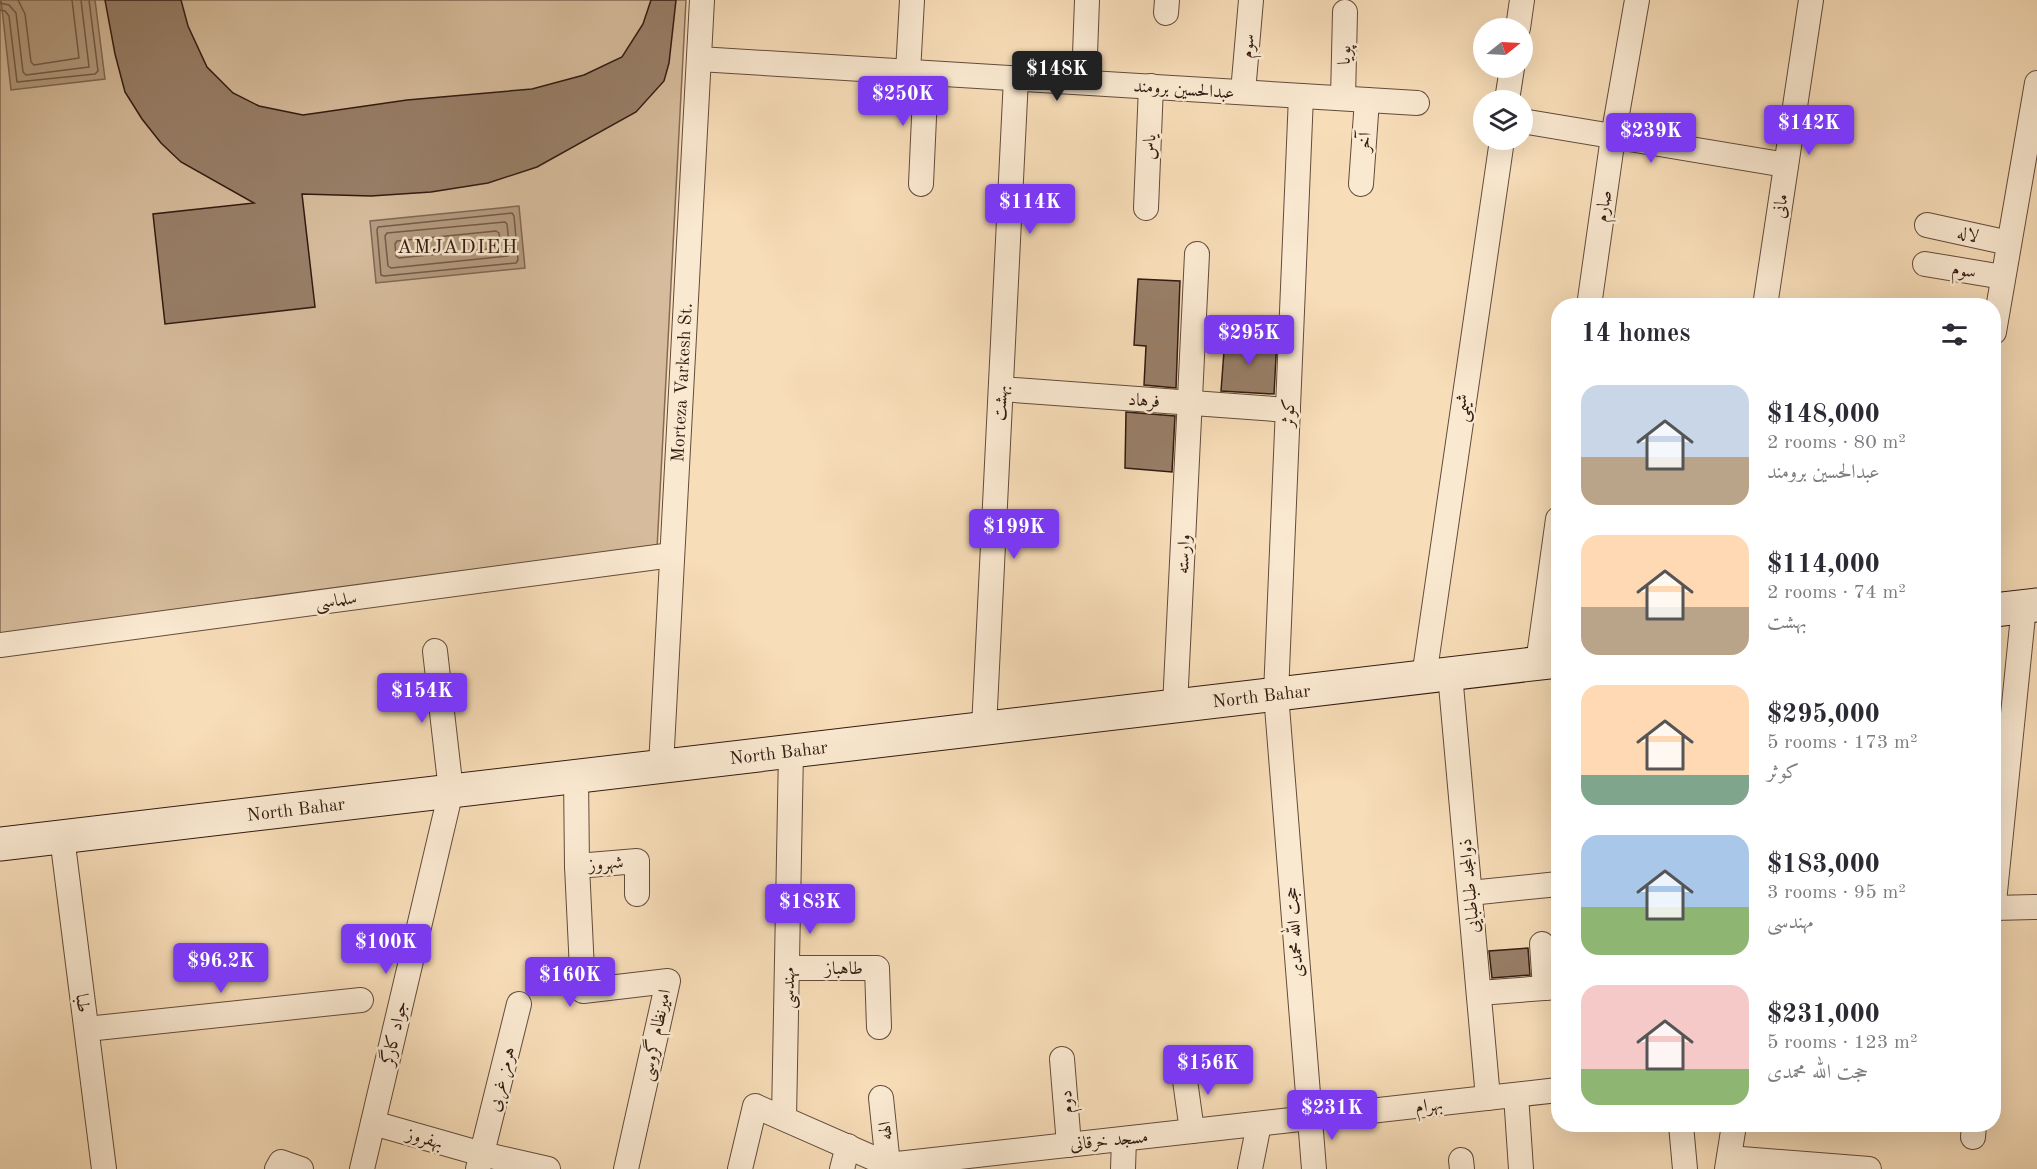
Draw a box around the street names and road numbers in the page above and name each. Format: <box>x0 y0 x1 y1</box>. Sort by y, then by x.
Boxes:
street label: سوم <box>1238 33 1264 60</box>
street label: پویا <box>1336 43 1357 65</box>
street label: عبدالحسین برومند <box>1133 77 1235 104</box>
street label: آخر <box>1353 129 1376 155</box>
street label: یاس <box>1141 132 1160 160</box>
street label: صارم <box>1593 189 1621 224</box>
street label: مانی <box>1770 193 1792 219</box>
street label: لاله <box>1955 224 1980 246</box>
street label: سوم <box>1949 260 1977 288</box>
street label: Morteza Varkesh St. <box>669 302 696 463</box>
street label: بهشت <box>991 385 1013 421</box>
street label: فرهاد <box>1127 391 1160 413</box>
street label: شیمی <box>1452 393 1477 423</box>
street label: کوثر <box>1279 398 1299 430</box>
street label: وارسته <box>1174 534 1195 574</box>
street label: سلماسی <box>314 589 359 616</box>
street label: North Bahar <box>1211 682 1312 712</box>
street label: North Bahar <box>729 739 829 768</box>
street label: North Bahar <box>246 795 347 825</box>
street label: ذوالمجد طباطبایی <box>1457 838 1485 934</box>
street label: شهروز <box>586 854 624 877</box>
street label: حجت الله محمدی <box>1277 886 1307 978</box>
street label: طاهباز <box>823 960 863 979</box>
street label: مهندسی <box>780 967 801 1009</box>
street label: امیرنظام گروسی <box>634 987 680 1084</box>
street label: طبا <box>71 993 92 1014</box>
street label: جواد کارگر <box>374 998 412 1070</box>
street label: هرمز غربی <box>485 1045 522 1114</box>
street label: دوم <box>1057 1089 1083 1114</box>
street label: بهرام <box>1414 1096 1444 1122</box>
street label: الهه <box>876 1120 896 1141</box>
street label: بهفروز <box>402 1125 445 1155</box>
street label: مسجد خرقانی <box>1069 1128 1149 1155</box>

